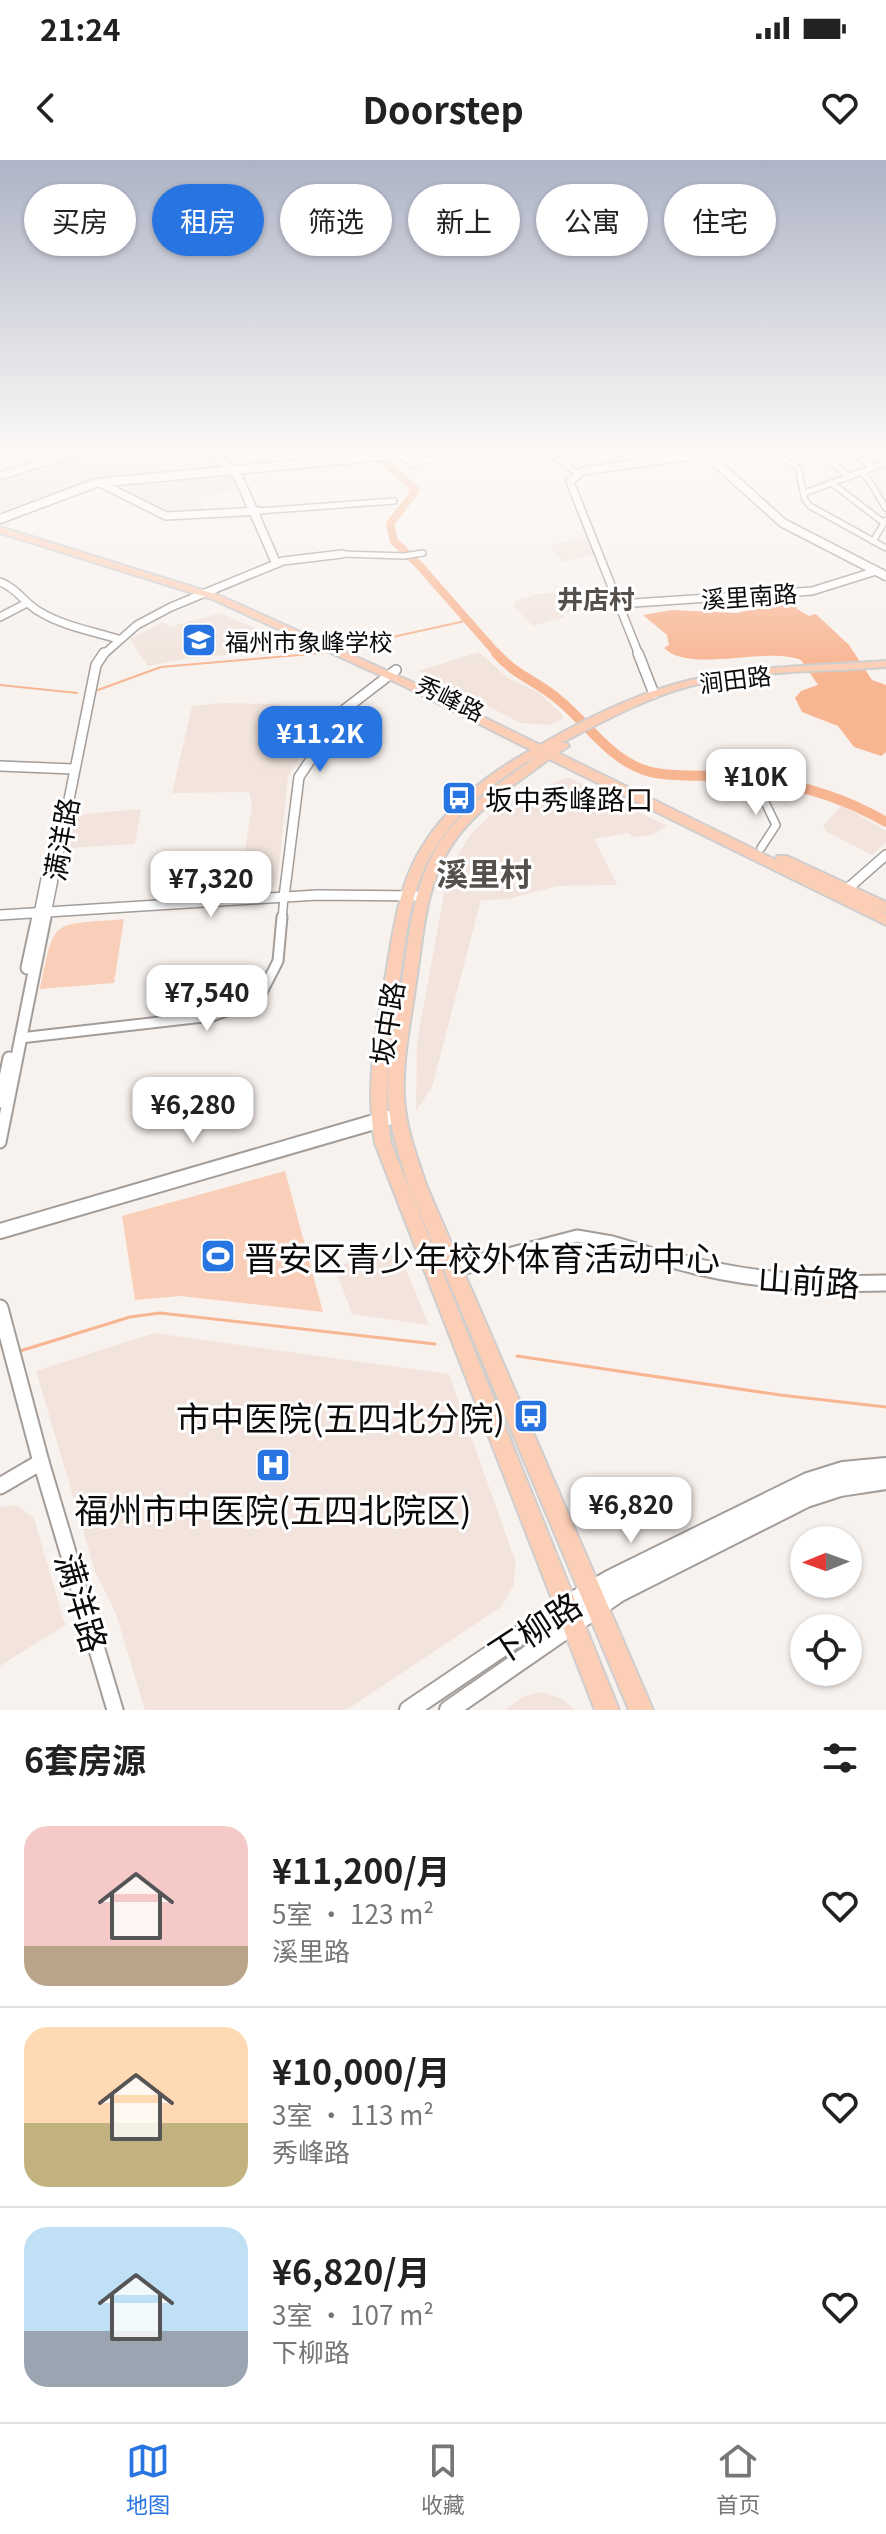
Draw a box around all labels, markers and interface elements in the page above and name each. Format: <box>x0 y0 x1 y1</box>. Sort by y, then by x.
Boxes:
text: 21:24 <box>40 6 121 50</box>
text: Doorstep <box>362 82 524 134</box>
icon: back <box>24 86 68 130</box>
icon: heart <box>818 86 862 130</box>
chip: 买房 <box>24 184 136 256</box>
chip: 租房 <box>152 184 264 256</box>
chip: 筛选 <box>280 184 392 256</box>
chip: 新上 <box>408 184 520 256</box>
chip: 公寓 <box>536 184 648 256</box>
chip: 住宅 <box>664 184 776 256</box>
street label: 溪里南路 <box>700 574 798 616</box>
district label: 井店村 <box>557 579 635 616</box>
school or university icon: 福州市象峰学校 <box>180 621 218 659</box>
place label: 福州市象峰学校 <box>225 623 393 658</box>
street label: 涧田路 <box>697 656 773 700</box>
street label: 秀峰路 <box>411 665 491 729</box>
pin: ¥11.2K <box>255 706 385 774</box>
text: ¥11.2K <box>276 713 364 750</box>
pin: ¥10K <box>709 749 803 817</box>
text: ¥10K <box>724 756 788 793</box>
place label: 坂中秀峰路口 <box>485 778 653 818</box>
bus stop icon: 坂中秀峰路口 <box>440 779 478 817</box>
street label: 满洋路 <box>33 794 87 884</box>
district label: 溪里村 <box>436 849 532 895</box>
pin: ¥7,320 <box>146 851 276 919</box>
text: ¥7,320 <box>168 858 254 895</box>
pin: ¥7,540 <box>142 965 272 1033</box>
text: ¥7,540 <box>164 972 250 1009</box>
street label: 坂中路 <box>360 978 412 1068</box>
pin: ¥6,280 <box>128 1077 258 1145</box>
text: ¥6,280 <box>150 1084 236 1121</box>
place label: 晋安区青少年校外体育活动中心 <box>244 1232 720 1281</box>
sports icon: 晋安区青少年校外体育活动中心 <box>199 1237 237 1275</box>
street label: 山前路 <box>756 1251 862 1307</box>
place label: 市中医院(五四北分院) <box>176 1392 505 1441</box>
bus stop icon: 市中医院(五四北分院) <box>512 1397 550 1435</box>
hospital icon: 福州市中医院(五四北院区) <box>254 1446 292 1484</box>
pin: ¥6,820 <box>566 1477 696 1545</box>
place label: 福州市中医院(五四北院区) <box>75 1484 471 1533</box>
text: ¥6,820 <box>588 1484 674 1521</box>
north arrow <box>790 1526 862 1598</box>
map controls <box>790 1526 862 1686</box>
street label: 满洋路 <box>45 1546 121 1658</box>
street label: 下柳路 <box>478 1579 590 1675</box>
button: locate <box>790 1614 862 1686</box>
text: 6套房源 <box>24 1734 146 1783</box>
icon: filters <box>818 1736 862 1780</box>
text: ¥11,200/月 <box>272 1845 451 1894</box>
icon: home <box>88 1858 184 1954</box>
icon: heart <box>818 1884 862 1928</box>
text: 5室 · 123 m² <box>272 1894 434 1931</box>
text: 溪里路 <box>272 1931 350 1968</box>
text: ¥10,000/月 <box>272 2046 451 2095</box>
icon: home <box>88 2059 184 2155</box>
icon: heart <box>818 2085 862 2129</box>
text: 3室 · 113 m² <box>272 2095 434 2132</box>
text: 秀峰路 <box>272 2132 350 2169</box>
text: ¥6,820/月 <box>272 2246 431 2295</box>
icon: home <box>88 2259 184 2355</box>
icon: heart <box>818 2285 862 2329</box>
text: 3室 · 107 m² <box>272 2295 434 2332</box>
text: 下柳路 <box>272 2332 350 2369</box>
tab: 地图 <box>126 2439 170 2519</box>
tab: 收藏 <box>421 2439 465 2519</box>
tab: 首页 <box>716 2439 760 2519</box>

